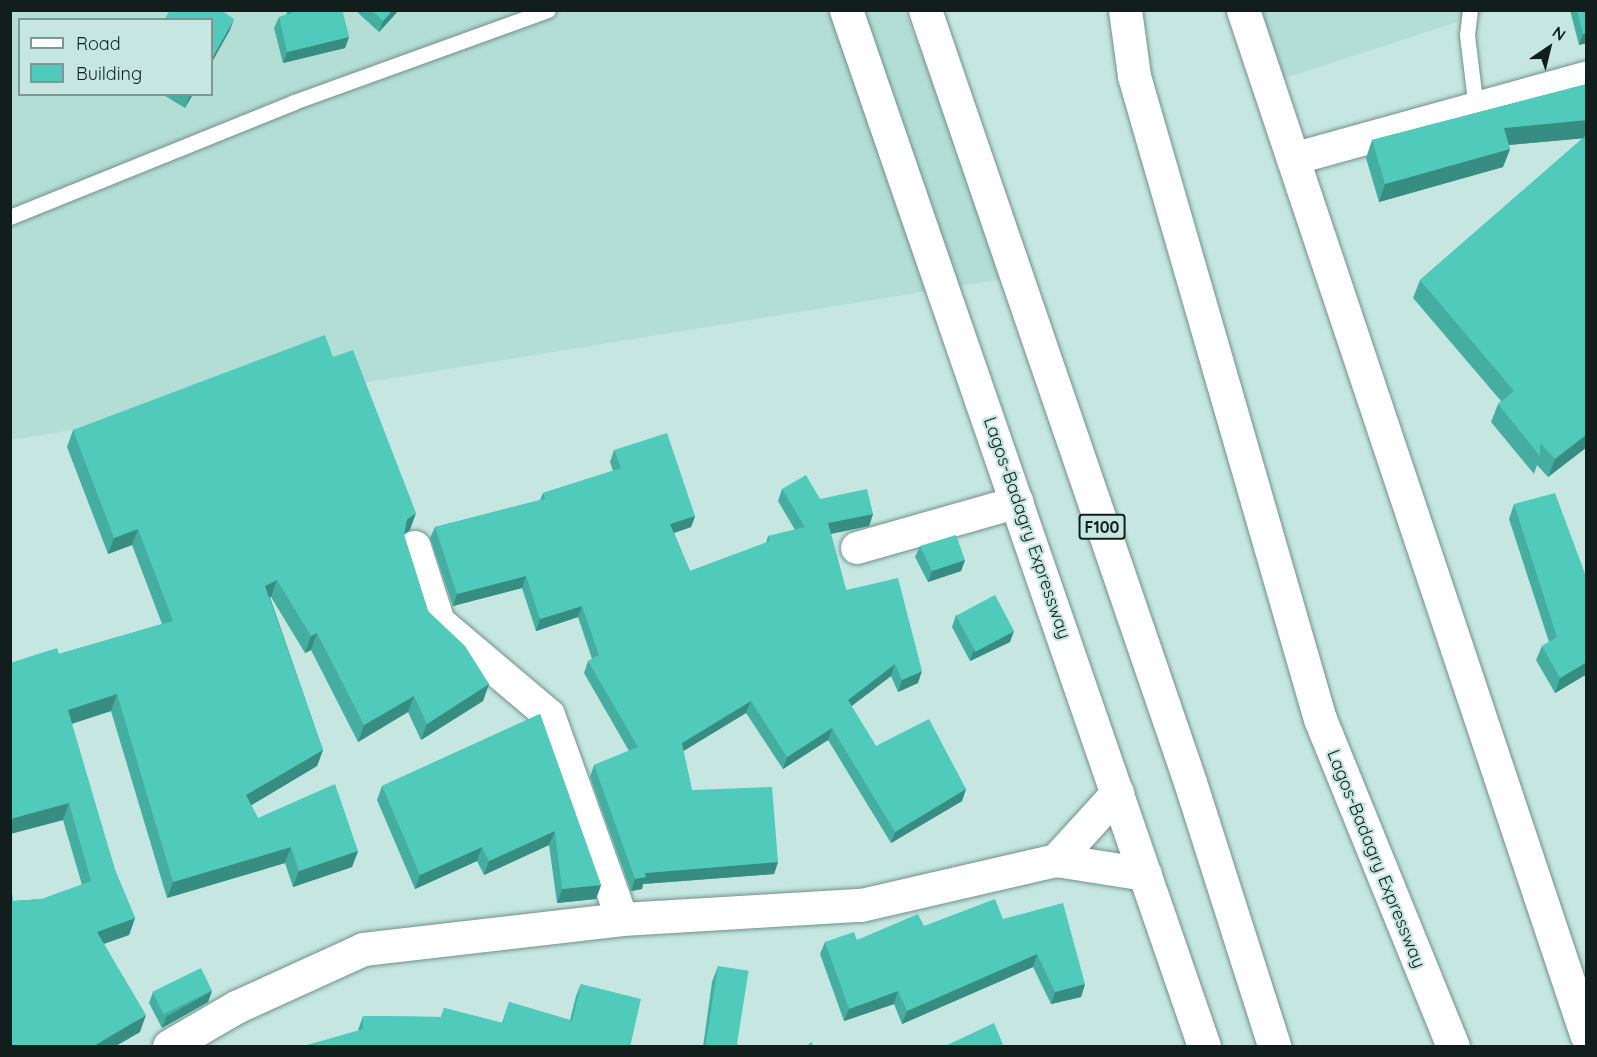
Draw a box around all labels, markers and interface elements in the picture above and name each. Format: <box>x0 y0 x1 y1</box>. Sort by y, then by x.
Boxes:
legend <box>18 18 213 96</box>
north arrow <box>1519 18 1579 78</box>
text: N <box>1549 22 1570 45</box>
text: Road <box>76 32 121 55</box>
text: Building <box>76 62 142 85</box>
street label: Lagos-Badagry Expressway <box>979 414 1075 642</box>
road number: F100 <box>1078 514 1126 540</box>
street label: Lagos-Badagry Expressway <box>1322 747 1430 971</box>

